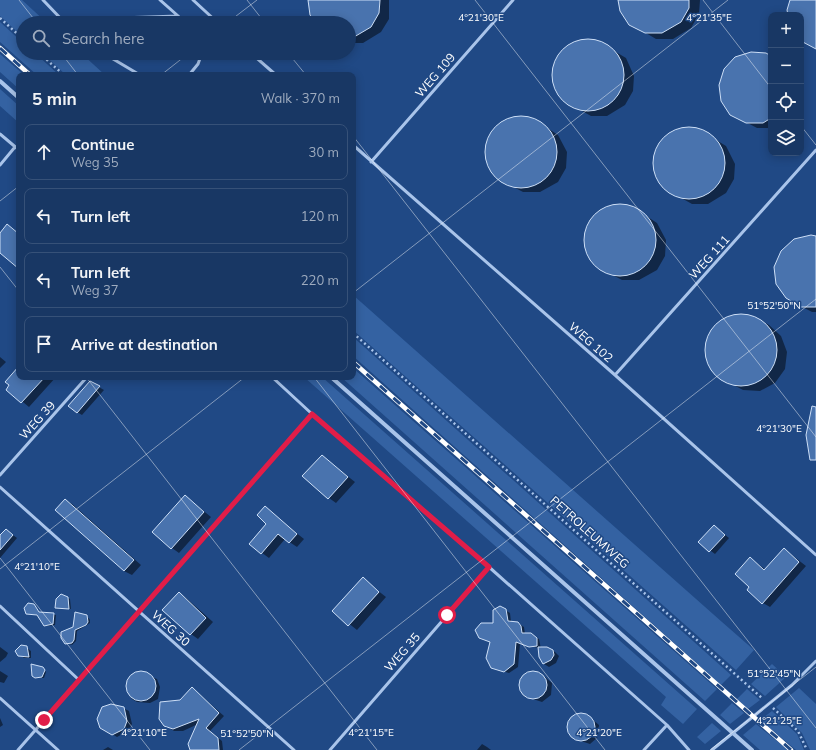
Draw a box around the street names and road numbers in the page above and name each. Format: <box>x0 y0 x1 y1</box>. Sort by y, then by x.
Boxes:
street label: WEG 109 <box>412 50 458 100</box>
street label: WEG 111 <box>685 232 733 282</box>
street label: WEG 102 <box>566 319 616 365</box>
street label: WEG 39 <box>16 398 58 442</box>
street label: PETROLEUMWEG <box>547 493 633 571</box>
street label: WEG 30 <box>149 607 193 649</box>
street label: WEG 35 <box>381 629 423 675</box>

